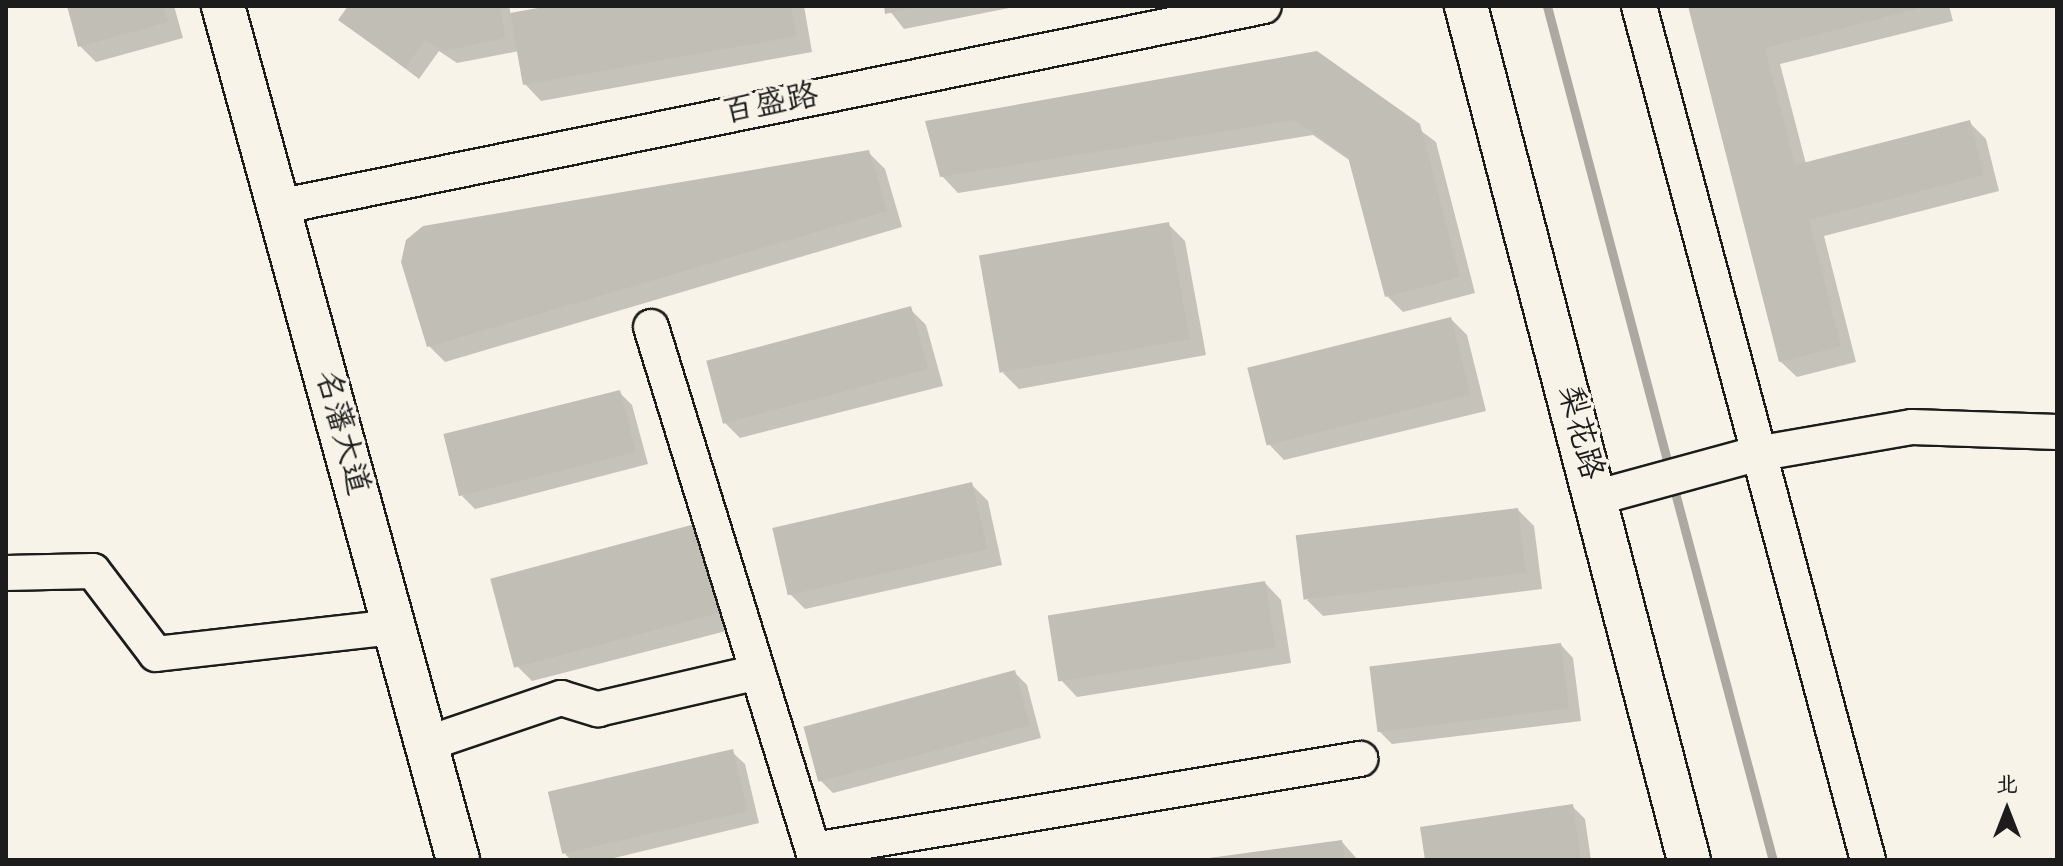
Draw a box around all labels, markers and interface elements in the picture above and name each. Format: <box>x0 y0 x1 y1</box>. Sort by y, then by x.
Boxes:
street label: 百盛路 <box>720 78 822 134</box>
street label: 名藩大道 <box>305 366 375 500</box>
street label: 梨花路 <box>1547 382 1609 484</box>
north arrow <box>1967 770 2047 850</box>
text: 北 <box>1996 770 2018 802</box>

